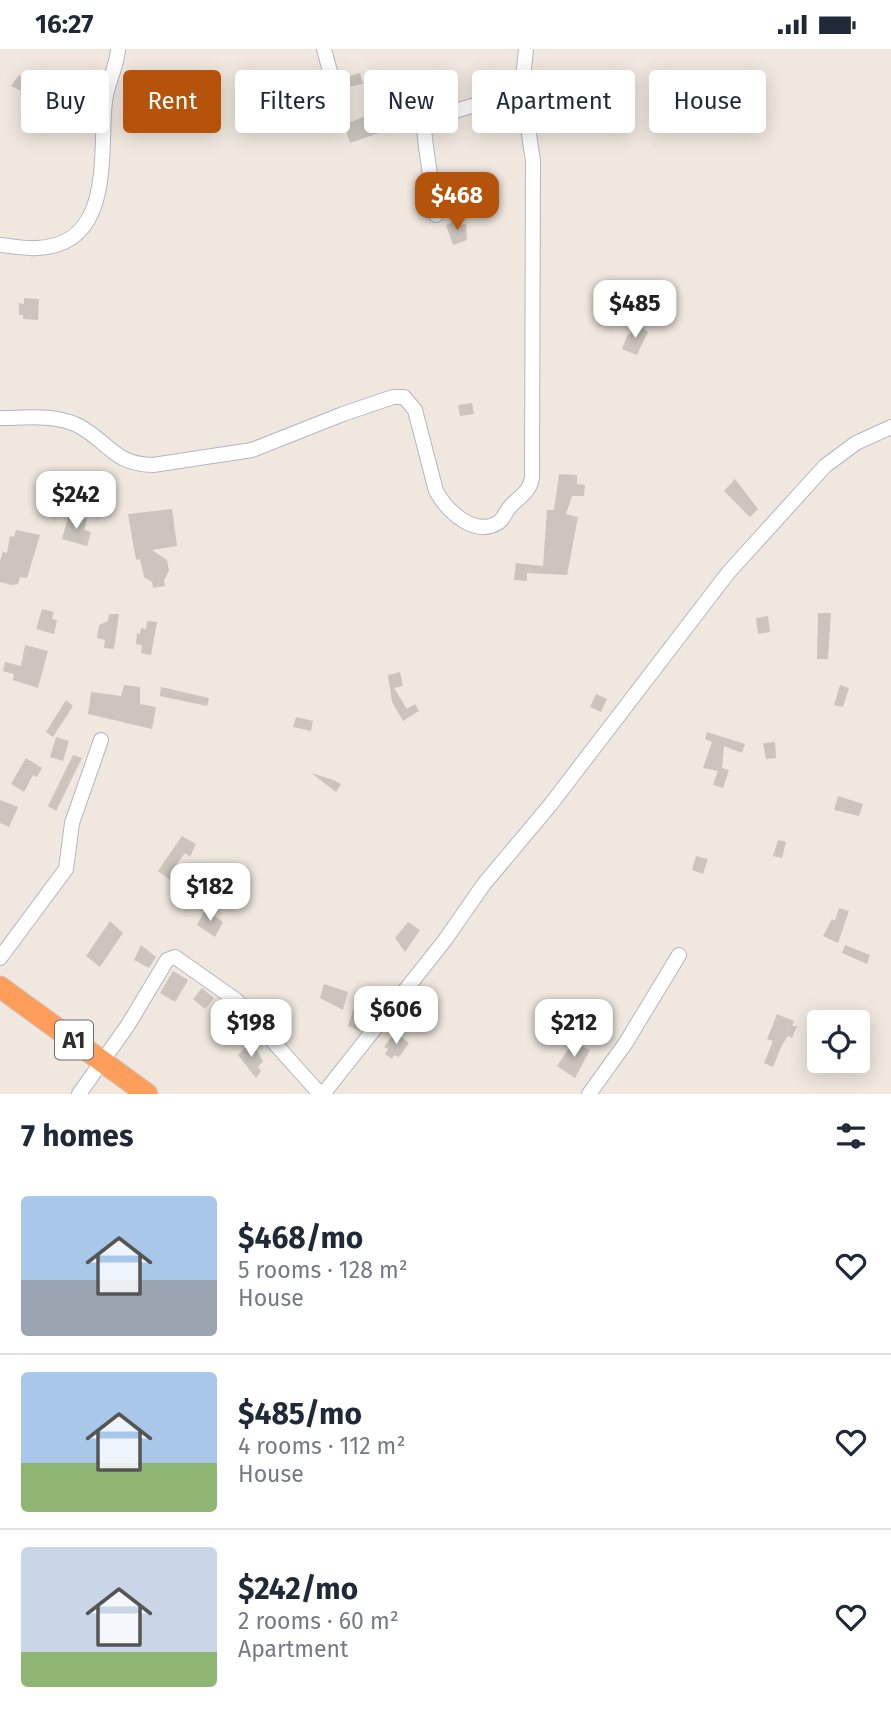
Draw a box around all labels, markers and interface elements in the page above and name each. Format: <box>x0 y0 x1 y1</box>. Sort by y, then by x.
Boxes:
text: 16:27 <box>35 9 93 40</box>
chip: Buy <box>21 70 109 133</box>
chip: Rent <box>123 70 221 133</box>
chip: Filters <box>235 70 350 133</box>
chip: New <box>364 70 458 133</box>
chip: Apartment <box>472 70 635 133</box>
chip: House <box>649 70 766 133</box>
pin: $468 <box>416 173 498 232</box>
text: $468 <box>431 181 483 209</box>
pin: $485 <box>594 281 676 340</box>
text: $485 <box>609 289 661 317</box>
pin: $242 <box>35 471 117 531</box>
text: $242 <box>52 480 100 508</box>
pin: $182 <box>169 863 251 923</box>
text: $182 <box>186 872 234 900</box>
pin: $606 <box>355 986 437 1046</box>
text: $606 <box>370 995 422 1023</box>
pin: $198 <box>210 999 292 1059</box>
pin: $212 <box>533 999 615 1059</box>
text: $198 <box>227 1008 275 1036</box>
text: $212 <box>551 1008 597 1036</box>
map controls <box>807 1010 870 1073</box>
button: locate <box>807 1010 870 1073</box>
road number: A1 <box>55 1021 93 1059</box>
icon: filters <box>832 1117 870 1155</box>
text: 7 homes <box>21 1118 133 1154</box>
text: $468/mo <box>238 1220 363 1256</box>
icon: home <box>77 1224 161 1308</box>
icon: heart <box>832 1247 870 1285</box>
text: 5 rooms · 128 m² <box>238 1256 408 1284</box>
text: House <box>238 1284 304 1312</box>
text: $485/mo <box>238 1396 362 1432</box>
icon: home <box>77 1400 161 1484</box>
icon: heart <box>832 1423 870 1461</box>
text: 4 rooms · 112 m² <box>238 1432 405 1460</box>
text: House <box>238 1460 304 1488</box>
text: $242/mo <box>238 1571 358 1607</box>
icon: home <box>77 1575 161 1659</box>
icon: heart <box>832 1598 870 1636</box>
text: 2 rooms · 60 m² <box>238 1607 399 1635</box>
text: Apartment <box>238 1635 348 1663</box>

